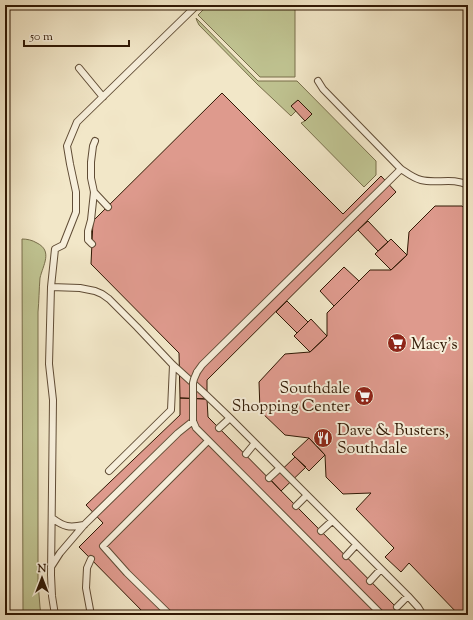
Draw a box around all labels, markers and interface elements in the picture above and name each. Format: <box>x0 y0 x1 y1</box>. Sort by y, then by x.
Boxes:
scale bar <box>24 22 129 48</box>
text: 50 m <box>29 28 53 46</box>
supermarket icon: Macy's <box>386 332 408 354</box>
place label: Macy's <box>411 334 458 357</box>
place label: Southdale Shopping Center <box>232 378 350 419</box>
supermarket icon: Southdale Shopping Center <box>353 385 375 407</box>
place label: Dave & Busters, Southdale <box>337 420 449 461</box>
restaurant icon: Dave & Busters, Southdale <box>312 427 334 449</box>
north arrow <box>22 558 62 598</box>
text: N <box>37 561 47 577</box>

